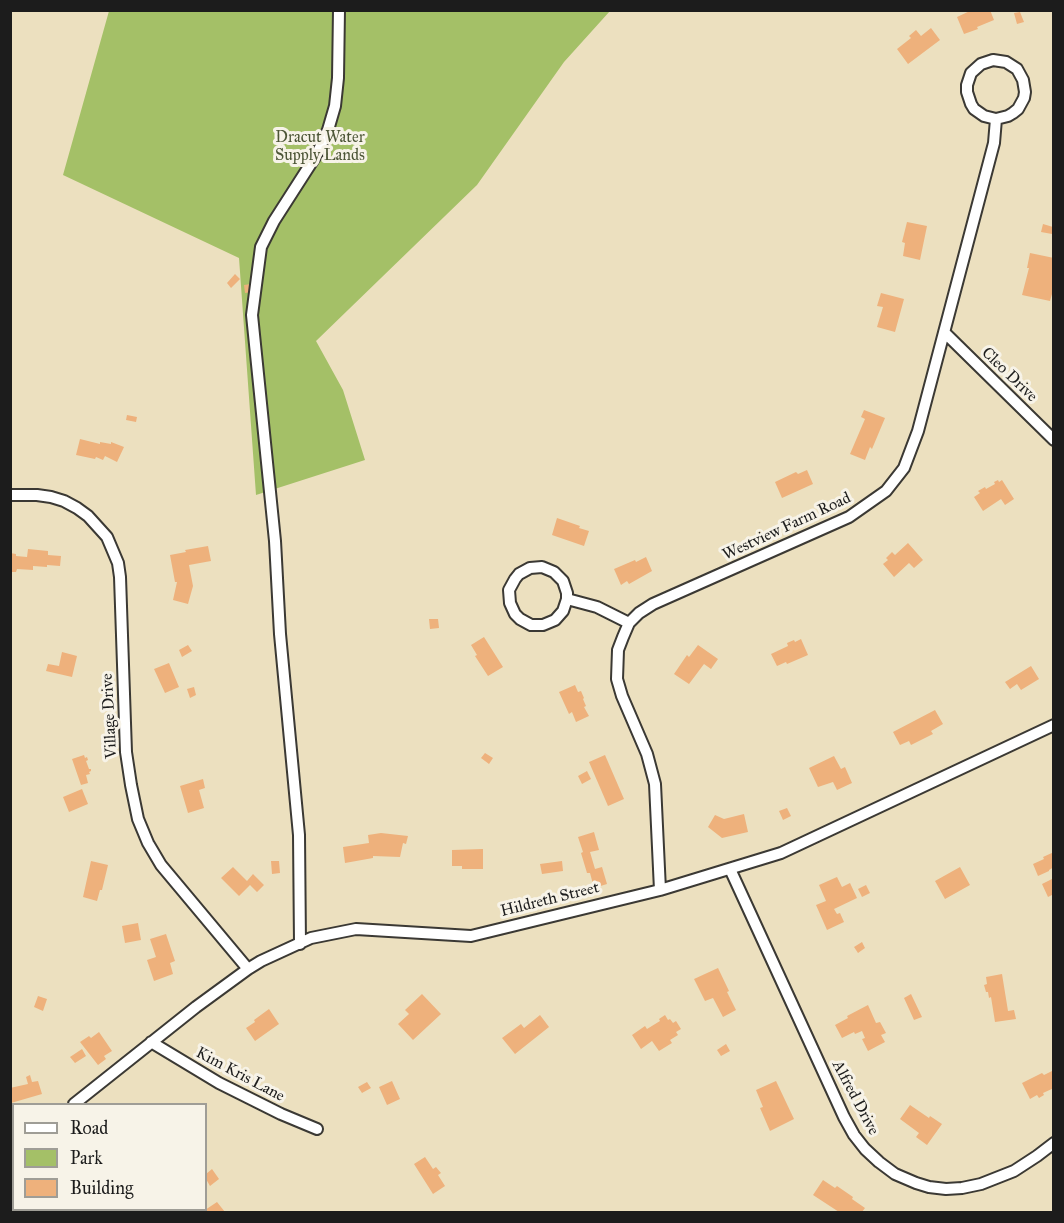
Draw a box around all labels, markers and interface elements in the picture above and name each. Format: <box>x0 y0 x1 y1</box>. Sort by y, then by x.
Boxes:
park label: Dracut Water Supply Lands <box>275 128 365 166</box>
street label: Cleo Drive <box>977 344 1041 406</box>
street label: Westview Farm Road <box>720 489 854 565</box>
street label: Village Drive <box>98 673 122 759</box>
street label: Hildreth Street <box>499 878 601 922</box>
street label: Kim Kris Lane <box>192 1044 288 1106</box>
street label: Alfred Drive <box>827 1058 883 1138</box>
legend <box>12 1103 207 1211</box>
text: Road <box>70 1117 108 1139</box>
text: Park <box>70 1147 103 1169</box>
text: Building <box>70 1177 133 1199</box>

